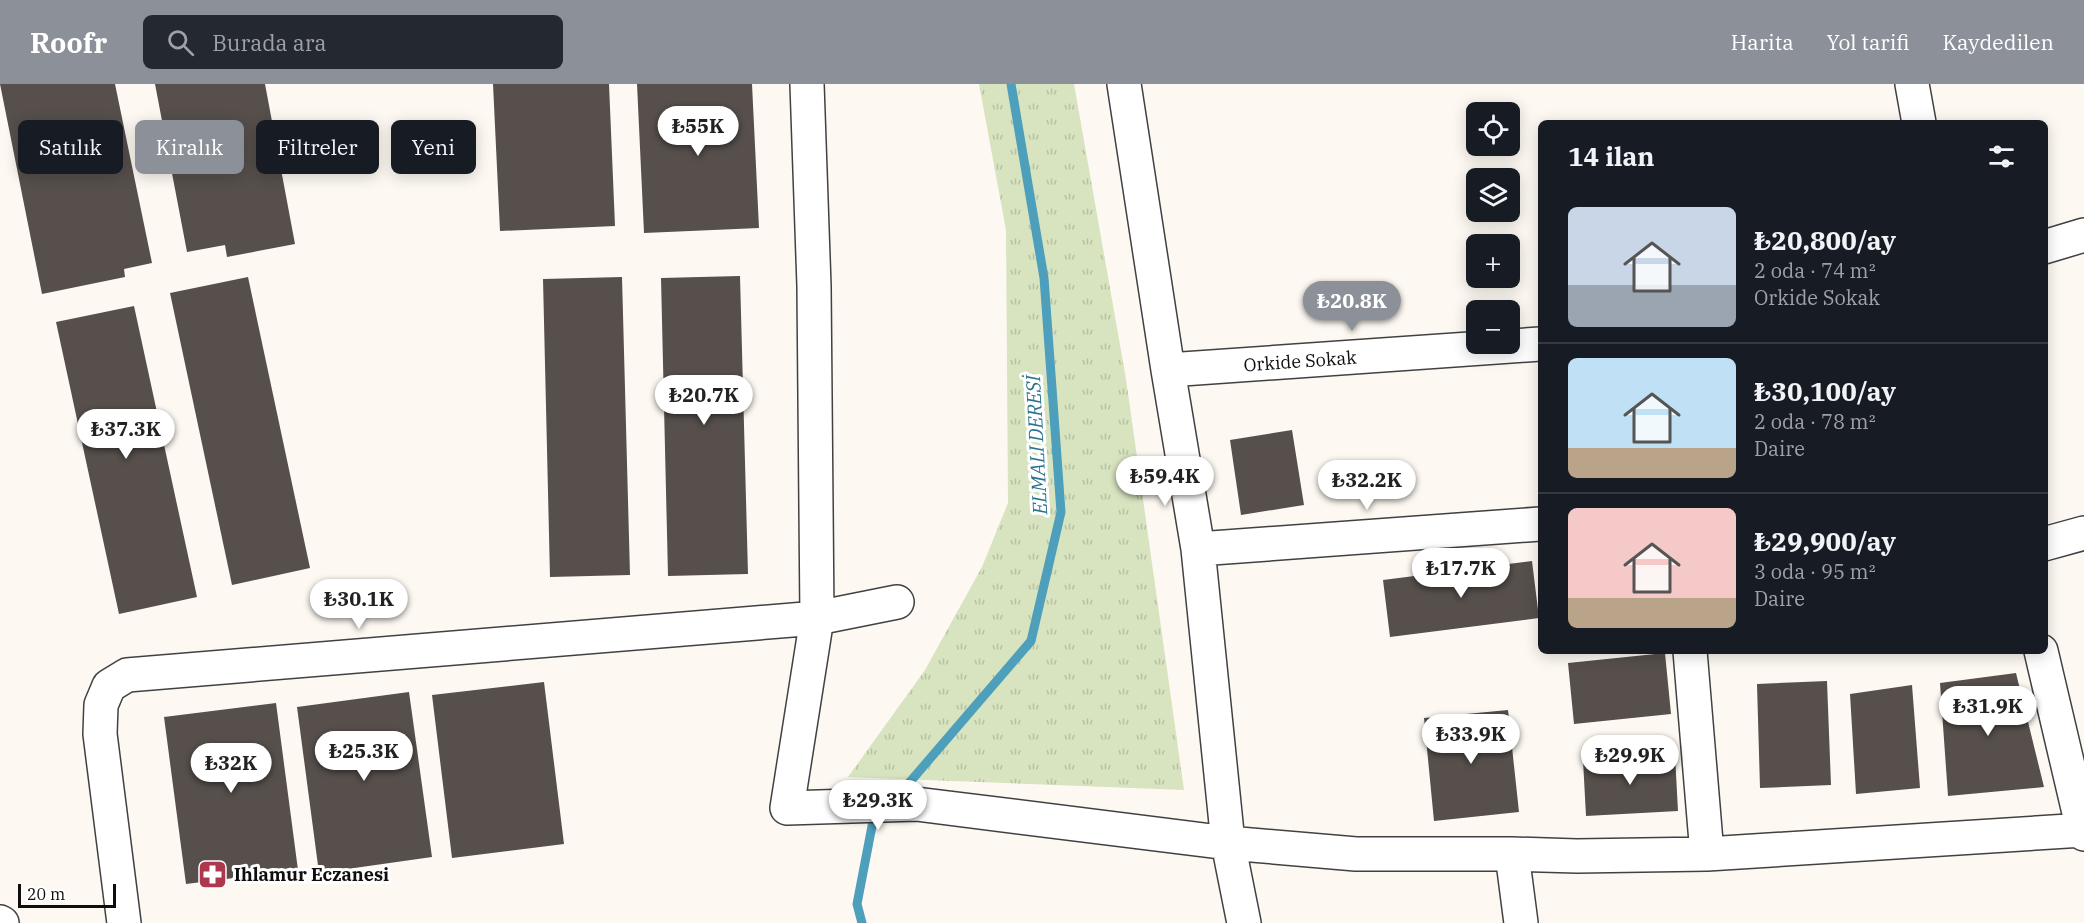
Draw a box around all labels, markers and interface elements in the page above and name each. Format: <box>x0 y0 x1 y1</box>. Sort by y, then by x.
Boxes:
search box <box>143 15 563 69</box>
text: Roofr <box>30 24 107 61</box>
icon: search <box>164 26 197 59</box>
text: Burada ara <box>212 28 327 57</box>
text: Harita <box>1731 28 1794 56</box>
text: Yol tarifi <box>1827 28 1910 56</box>
text: Kaydedilen <box>1943 28 2054 56</box>
map controls <box>1466 102 1520 354</box>
button: locate <box>1466 102 1520 156</box>
pin: ₺55K <box>662 106 734 157</box>
text: ₺55K <box>672 112 724 139</box>
chip: Satılık <box>18 120 123 174</box>
chip: Kiralık <box>135 120 244 174</box>
chip: Filtreler <box>256 120 379 174</box>
chip: Yeni <box>391 120 476 174</box>
text: 14 ilan <box>1568 139 1654 173</box>
icon: filters <box>1985 140 2018 173</box>
button: layers <box>1466 168 1520 222</box>
text: ₺20,800/ay <box>1754 223 1896 257</box>
icon: home <box>1616 231 1688 303</box>
button: + <box>1466 234 1520 288</box>
text: 2 oda · 74 m² <box>1754 257 1876 284</box>
pin: ₺20.8K <box>1303 281 1401 332</box>
text: Orkide Sokak <box>1754 284 1880 311</box>
text: ₺20.8K <box>1317 287 1387 314</box>
button: − <box>1466 300 1520 354</box>
street label: Orkide Sokak <box>1243 346 1358 376</box>
water label: ELMALI DERESİ <box>1019 373 1053 516</box>
text: ₺30,100/ay <box>1754 374 1896 408</box>
pin: ₺20.7K <box>655 375 753 426</box>
text: ₺20.7K <box>669 381 739 408</box>
icon: home <box>1616 382 1688 454</box>
text: 2 oda · 78 m² <box>1754 408 1876 435</box>
pin: ₺37.3K <box>77 409 175 460</box>
text: ₺37.3K <box>91 415 161 442</box>
text: Daire <box>1754 435 1805 462</box>
pin: ₺59.4K <box>1116 456 1214 507</box>
pin: ₺32.2K <box>1318 460 1416 511</box>
text: ₺59.4K <box>1130 462 1200 489</box>
text: ₺32.2K <box>1332 466 1402 493</box>
text: ₺29,900/ay <box>1754 524 1896 558</box>
icon: home <box>1616 532 1688 604</box>
pin: ₺17.7K <box>1412 548 1510 599</box>
text: ₺17.7K <box>1426 554 1496 581</box>
text: 3 oda · 95 m² <box>1754 558 1876 585</box>
pin: ₺30.1K <box>310 579 408 630</box>
text: ₺30.1K <box>324 585 394 612</box>
text: Daire <box>1754 585 1805 612</box>
pin: ₺31.9K <box>1939 686 2037 737</box>
text: ₺31.9K <box>1953 692 2023 719</box>
pin: ₺33.9K <box>1422 714 1520 765</box>
text: ₺33.9K <box>1436 720 1506 747</box>
pin: ₺25.3K <box>315 731 413 782</box>
pin: ₺29.9K <box>1581 735 1679 786</box>
text: ₺25.3K <box>329 737 399 764</box>
text: ₺29.9K <box>1595 741 1665 768</box>
pin: ₺32K <box>195 743 267 794</box>
text: ₺32K <box>205 749 257 776</box>
pin: ₺29.3K <box>829 780 927 831</box>
text: ₺29.3K <box>843 786 913 813</box>
pharmacy icon: Ihlamur Eczanesi <box>197 858 229 890</box>
place label: Ihlamur Eczanesi <box>234 863 389 886</box>
scale bar <box>18 881 116 908</box>
text: 20 m <box>27 884 65 904</box>

